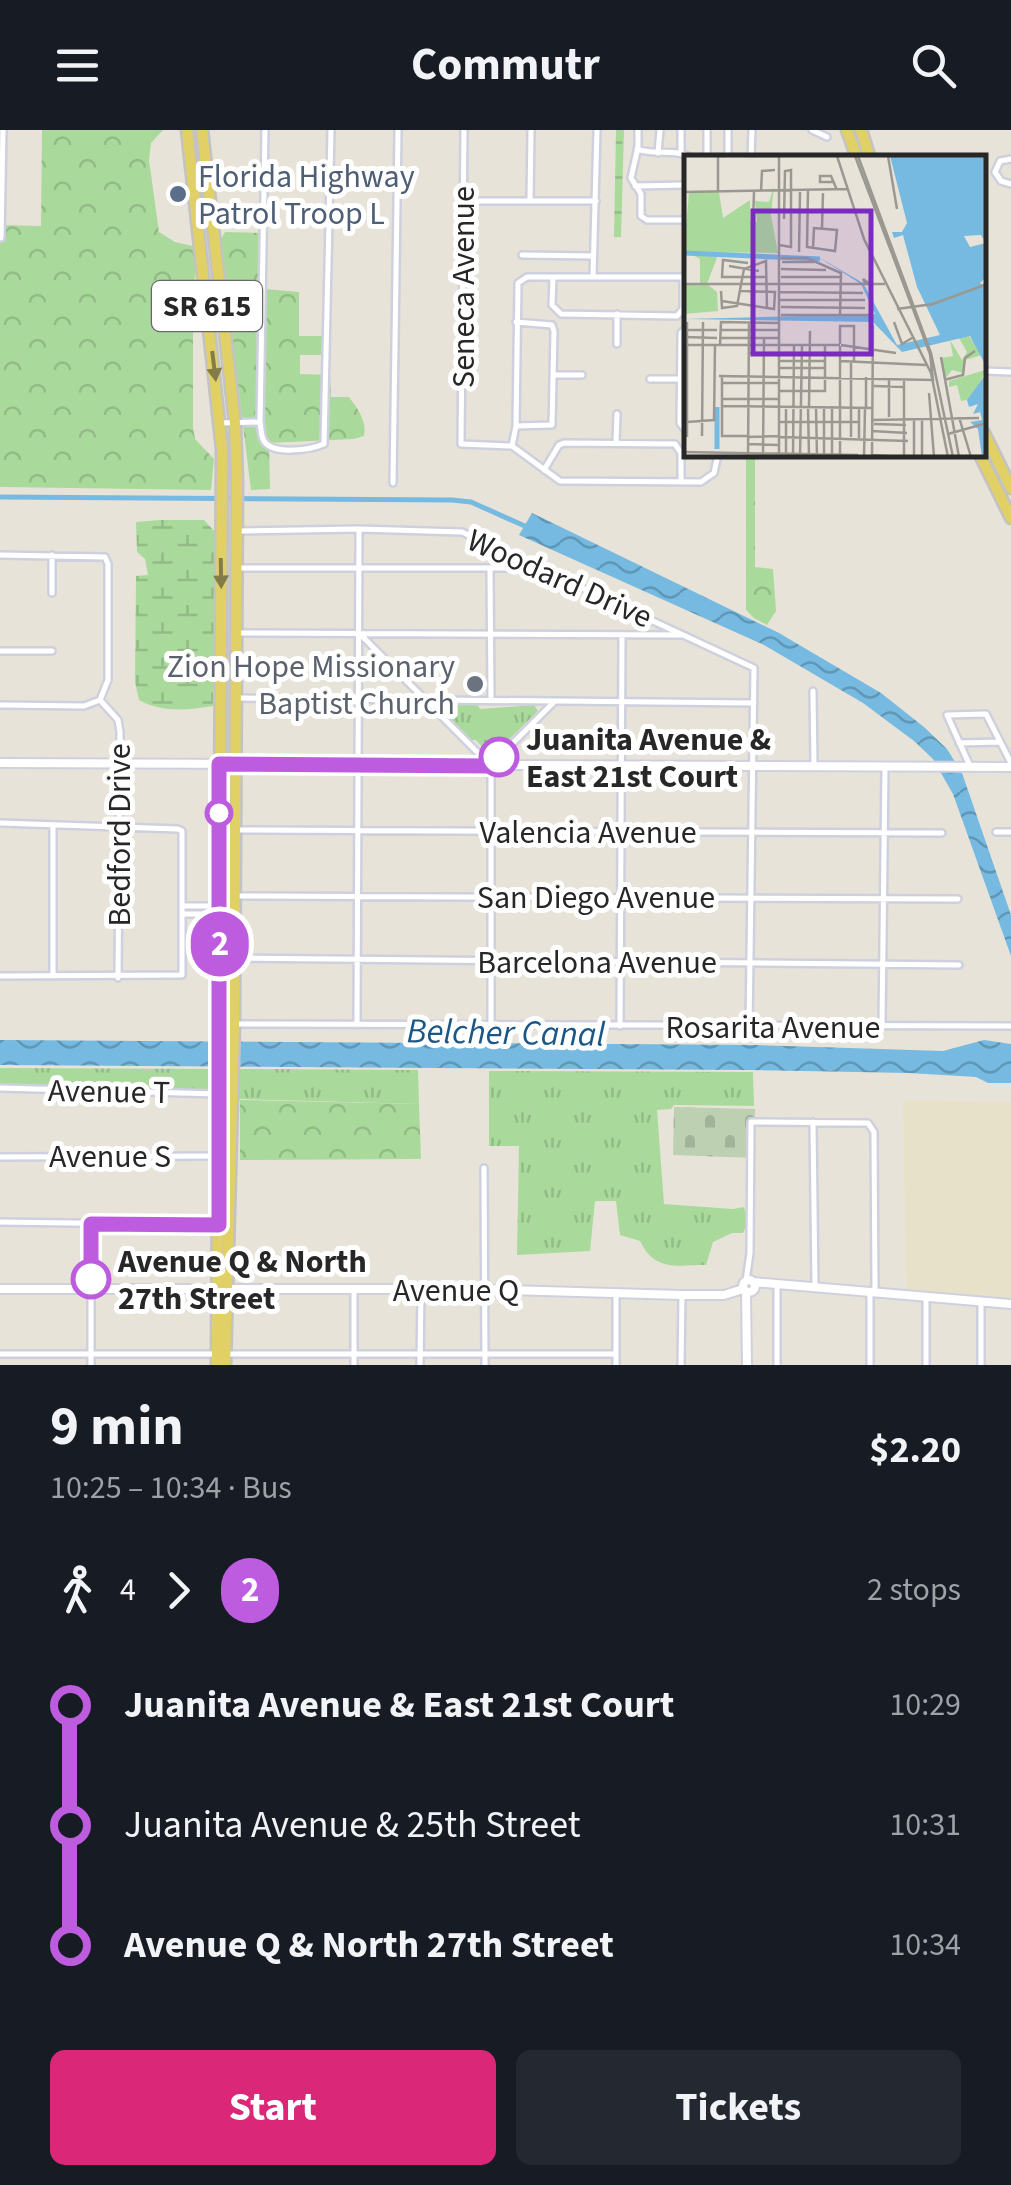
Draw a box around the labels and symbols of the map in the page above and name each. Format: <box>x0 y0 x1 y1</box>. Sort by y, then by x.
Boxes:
place label: Florida Highway Patrol Troop L <box>198 154 415 237</box>
inset map <box>684 155 986 458</box>
marker: Florida Highway Patrol Troop L <box>167 183 189 205</box>
street label: Seneca Avenue <box>441 186 487 388</box>
road number: SR 615 <box>152 281 262 331</box>
one-way arrow <box>206 351 222 382</box>
street label: Woodard Drive <box>460 518 659 640</box>
one-way arrow <box>213 557 229 589</box>
place label: Zion Hope Missionary Baptist Church <box>167 644 455 727</box>
marker: Zion Hope Missionary Baptist Church <box>464 673 486 695</box>
place label: Juanita Avenue & East 21st Court <box>526 717 771 800</box>
marker: Juanita Avenue & East 21st Court <box>480 738 518 776</box>
street label: Bedford Drive <box>97 743 143 927</box>
unlabelled marker <box>206 800 232 826</box>
street label: Valencia Avenue <box>479 810 697 856</box>
street label: San Diego Avenue <box>477 875 715 921</box>
line badge: 2 <box>188 912 252 976</box>
street label: Barcelona Avenue <box>477 940 717 986</box>
street label: Rosarita Avenue <box>666 1005 880 1051</box>
water label: Belcher Canal <box>406 1006 606 1060</box>
street label: Avenue T <box>47 1068 170 1116</box>
street label: Avenue S <box>49 1134 171 1180</box>
place label: Avenue Q & North 27th Street <box>117 1239 367 1322</box>
marker: Avenue Q & North 27th Street <box>72 1260 110 1298</box>
street label: Avenue Q <box>393 1268 519 1314</box>

